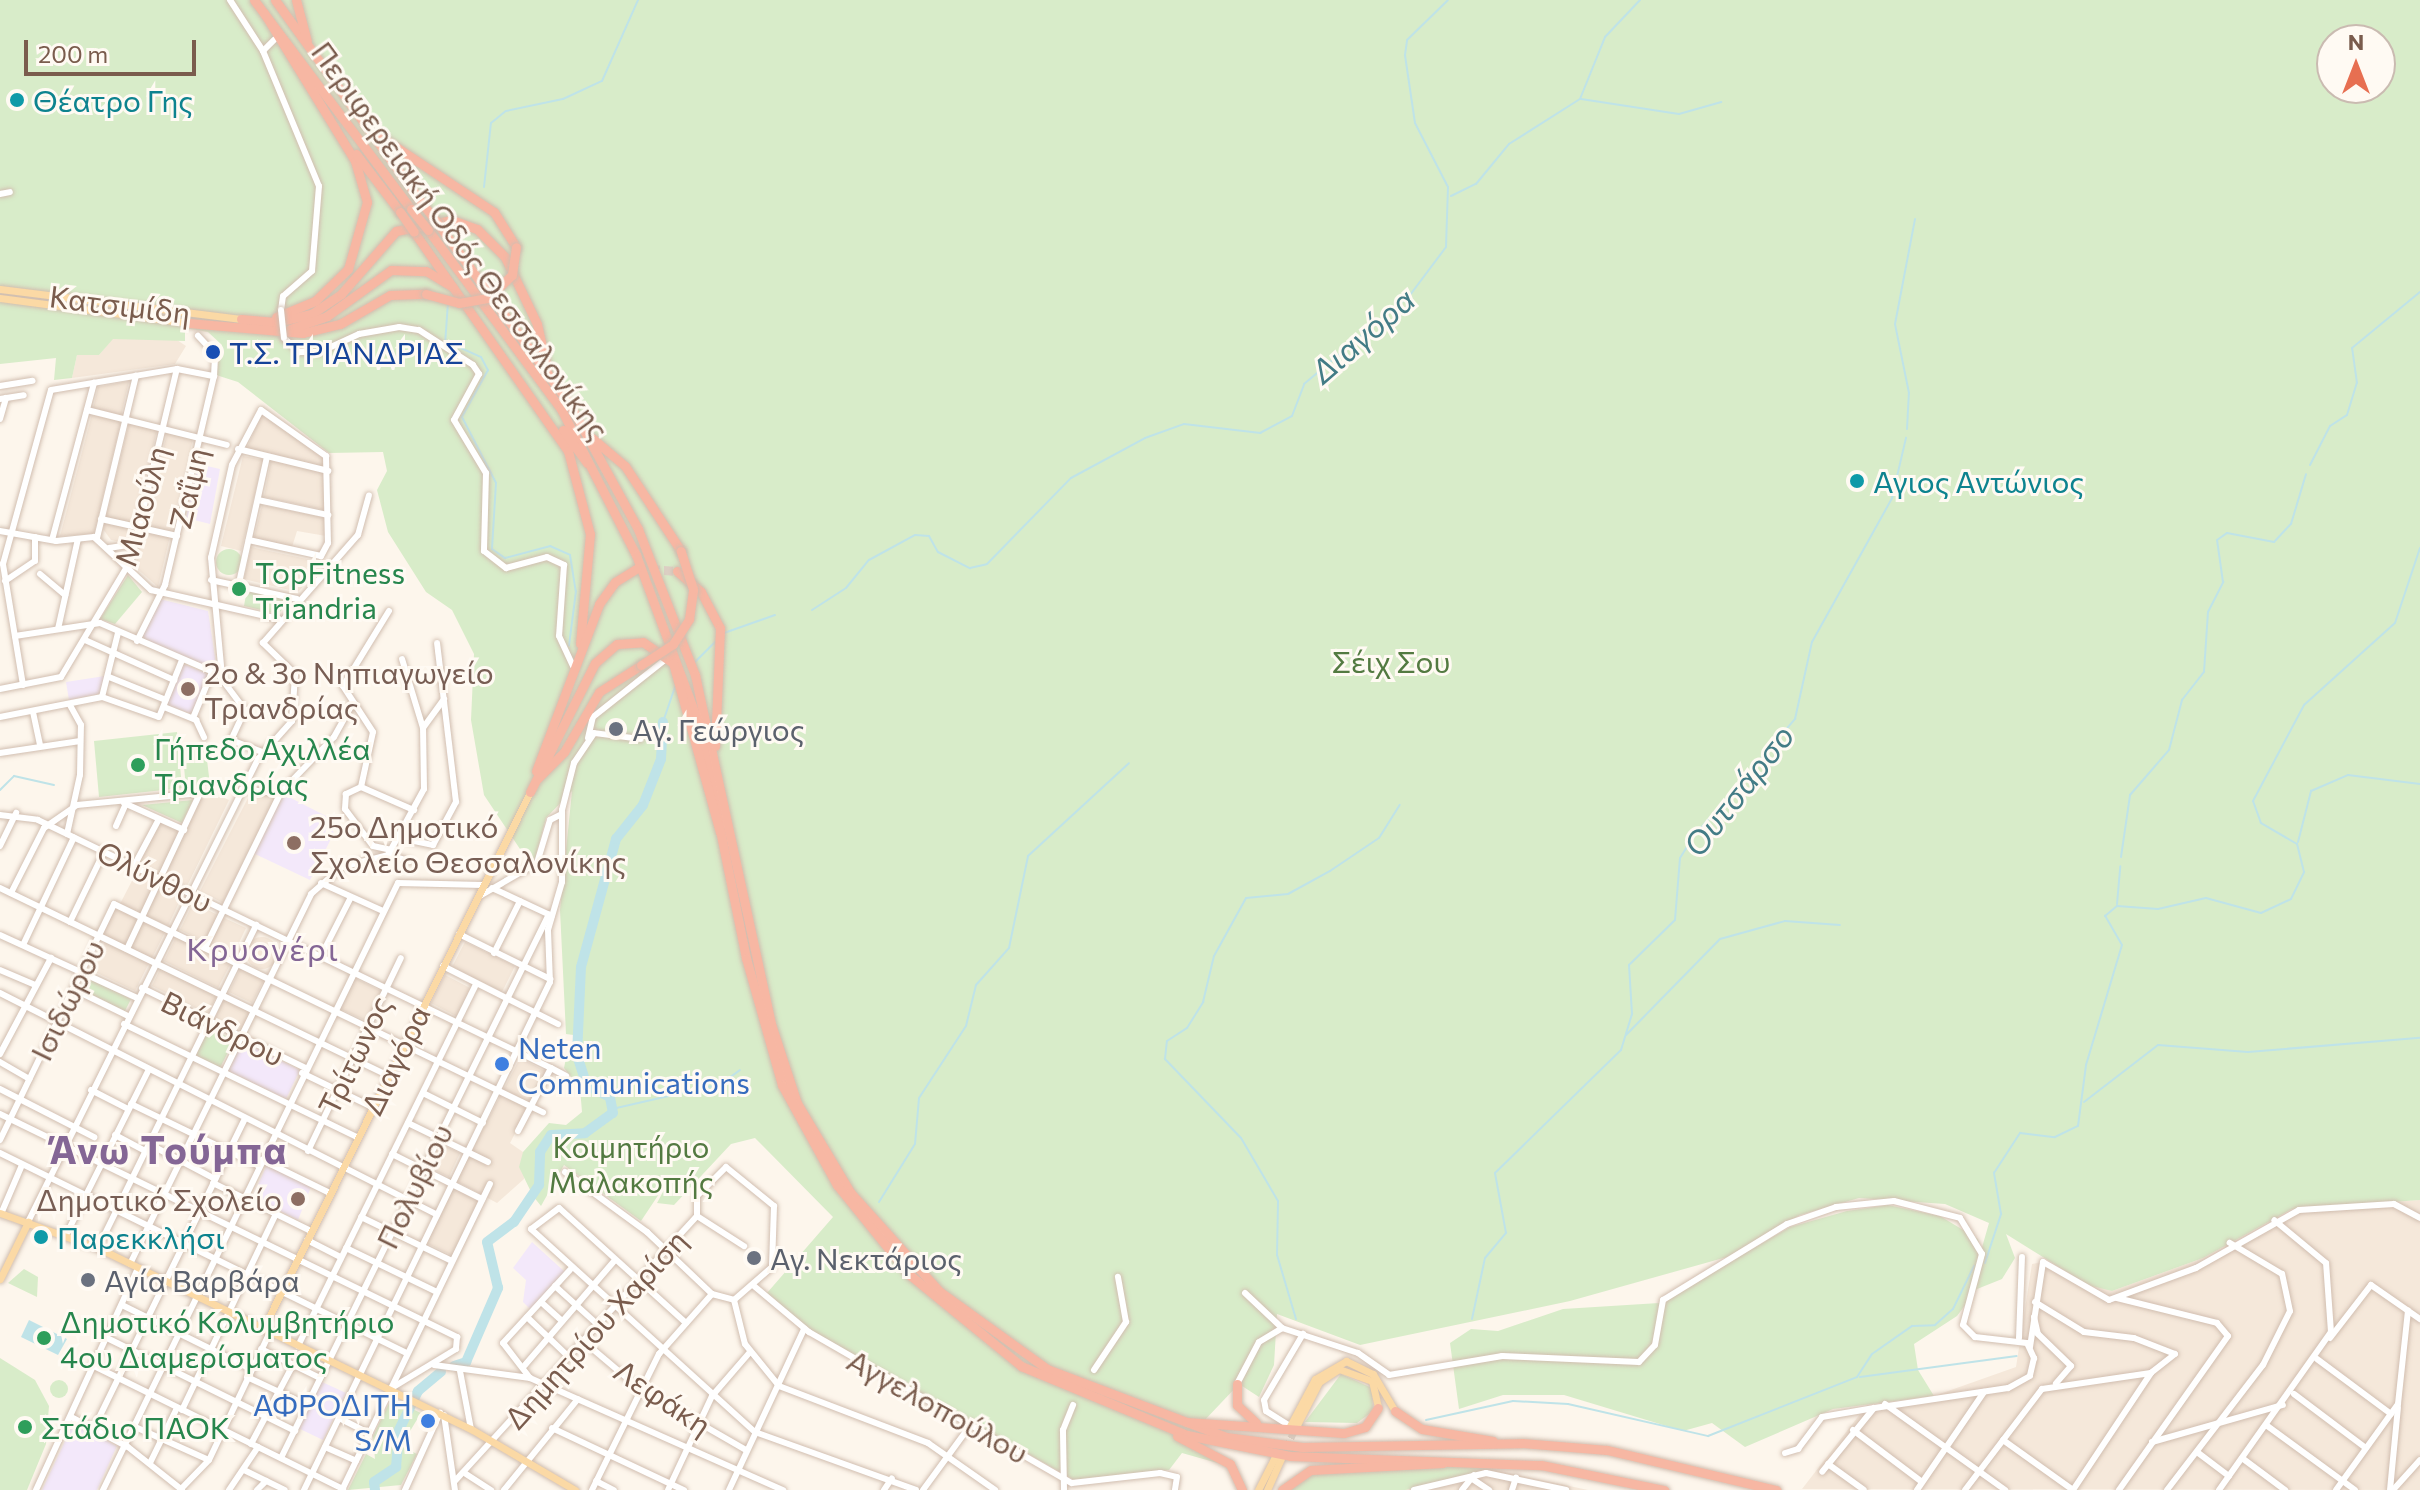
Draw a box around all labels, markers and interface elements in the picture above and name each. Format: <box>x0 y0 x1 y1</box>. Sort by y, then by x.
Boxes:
scale bar <box>28 24 200 74</box>
north arrow <box>2316 24 2396 104</box>
text: N <box>2348 28 2364 55</box>
street label: Περιφερειακή Οδός Θεσσαλονίκης <box>305 34 617 446</box>
text: 200 m <box>38 39 108 68</box>
place label: Θέατρο Γης <box>33 82 193 118</box>
marker: Θέατρο Γης <box>8 91 26 109</box>
street label: Κατσιμίδη <box>48 278 192 330</box>
water label: Διαγόρα <box>1302 279 1422 391</box>
place label: Τ.Σ. ΤΡΙΑΝΔΡΙΑΣ <box>229 334 464 370</box>
marker: Τ.Σ. ΤΡΙΑΝΔΡΙΑΣ <box>204 343 222 361</box>
street label: Μιαούλη <box>107 442 175 570</box>
street label: Ζαΐμη <box>161 444 215 532</box>
place label: Αγιος Αντώνιος <box>1873 463 2084 499</box>
marker: Αγιος Αντώνιος <box>1848 472 1866 490</box>
place label: TopFitness Triandria <box>255 554 405 624</box>
marker: TopFitness Triandria <box>230 580 248 598</box>
park label: Σέιχ Σου <box>1332 643 1450 679</box>
place label: 2ο & 3ο Νηπιαγωγείο Τριανδρίας <box>204 654 494 724</box>
marker: 2ο & 3ο Νηπιαγωγείο Τριανδρίας <box>179 680 197 698</box>
place label: Αγ. Γεώργιος <box>632 711 805 747</box>
water label: Ουτσάρσο <box>1675 717 1801 863</box>
marker: Αγ. Γεώργιος <box>607 720 625 738</box>
place label: Γήπεδο Αχιλλέα Τριανδρίας <box>154 730 371 800</box>
marker: Γήπεδο Αχιλλέα Τριανδρίας <box>129 756 147 774</box>
place label: 25ο Δημοτικό Σχολείο Θεσσαλονίκης <box>310 808 626 878</box>
street label: Ολύνθου <box>92 833 218 919</box>
marker: 25ο Δημοτικό Σχολείο Θεσσαλονίκης <box>285 834 303 852</box>
district label: Κρυονέρι <box>186 929 340 967</box>
street label: Ισιδώρου <box>22 934 112 1066</box>
street label: Βιάνδρου <box>156 983 290 1073</box>
street label: Τρίτωνος <box>310 990 398 1120</box>
street label: Διαγόρα <box>353 999 437 1121</box>
place label: Neten Communications <box>518 1029 750 1100</box>
marker: Neten Communications <box>493 1055 511 1073</box>
street label: Πολυβίου <box>368 1118 460 1254</box>
district label: Άνω Τούμπα <box>49 1126 289 1172</box>
park label: Κοιμητήριο Μαλακοπής <box>549 1128 713 1198</box>
place label: Δημοτικό Σχολείο <box>36 1181 282 1217</box>
marker: Δημοτικό Σχολείο <box>289 1190 307 1208</box>
place label: Παρεκκλήσι <box>57 1219 224 1255</box>
street label: Δημητρίου Χαρίση <box>496 1222 694 1436</box>
marker: Παρεκκλήσι <box>32 1228 50 1246</box>
place label: Αγ. Νεκτάριος <box>770 1240 962 1276</box>
marker: Αγ. Νεκτάριος <box>745 1249 763 1267</box>
place label: Αγία Βαρβάρα <box>104 1262 300 1298</box>
marker: Αγία Βαρβάρα <box>79 1271 97 1289</box>
place label: Δημοτικό Κολυμβητήριο 4ου Διαμερίσματος <box>60 1303 394 1374</box>
marker: Δημοτικό Κολυμβητήριο 4ου Διαμερίσματος <box>35 1329 53 1347</box>
street label: Αγγελοπούλου <box>841 1342 1035 1470</box>
street label: Λεφάκη <box>608 1352 718 1442</box>
place label: ΑΦΡΟΔΙΤΗ S/M <box>253 1386 412 1456</box>
place label: Στάδιο ΠΑΟΚ <box>41 1409 230 1445</box>
marker: ΑΦΡΟΔΙΤΗ S/M <box>419 1412 437 1430</box>
marker: Στάδιο ΠΑΟΚ <box>16 1418 34 1436</box>

